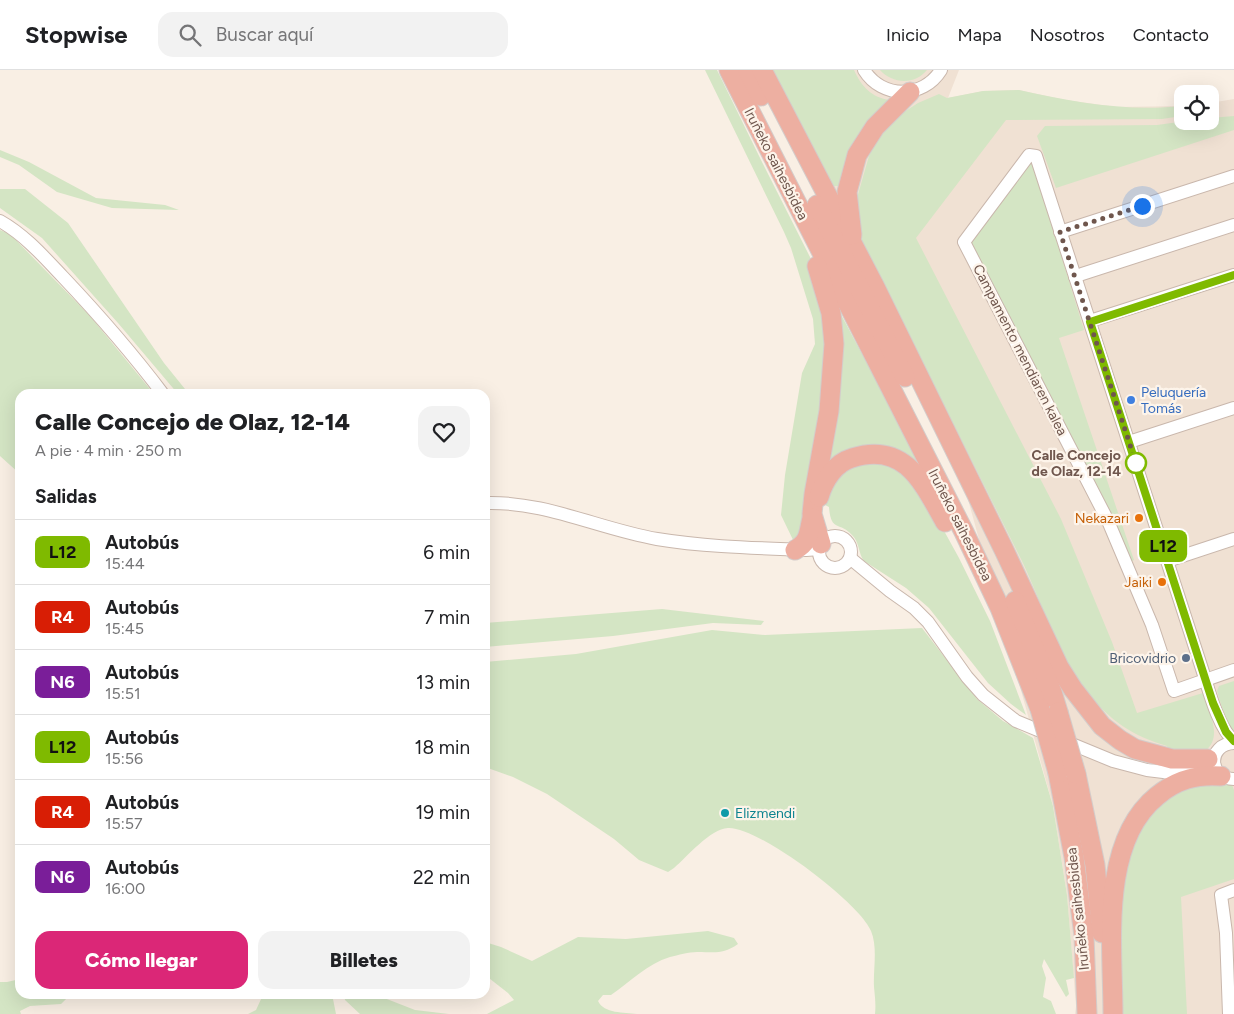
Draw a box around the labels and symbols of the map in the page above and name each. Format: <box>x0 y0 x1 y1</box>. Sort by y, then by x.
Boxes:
street label: Iruñeko saihesbidea <box>740 105 812 223</box>
your location <box>1130 194 1155 219</box>
street label: Campamento mendiaren kalea <box>969 261 1071 439</box>
place label: Peluquería Tomás <box>1141 384 1206 417</box>
marker: Peluquería Tomás <box>1125 394 1137 406</box>
place label: Calle Concejo de Olaz, 12-14 <box>1032 447 1121 480</box>
marker: Calle Concejo de Olaz, 12-14 <box>1125 452 1147 474</box>
street label: Iruñeko saihesbidea <box>924 466 996 584</box>
place label: Nekazari <box>1075 510 1129 527</box>
marker: Nekazari <box>1133 512 1145 524</box>
line badge: L12 <box>1134 530 1192 562</box>
place label: Jaiki <box>1124 574 1152 591</box>
marker: Jaiki <box>1156 576 1168 588</box>
place label: Bricovidrio <box>1109 650 1176 667</box>
marker: Bricovidrio <box>1180 652 1192 664</box>
place label: Elizmendi <box>735 805 795 822</box>
marker: Elizmendi <box>719 807 731 819</box>
street label: Iruñeko saihesbidea <box>1063 847 1093 971</box>

